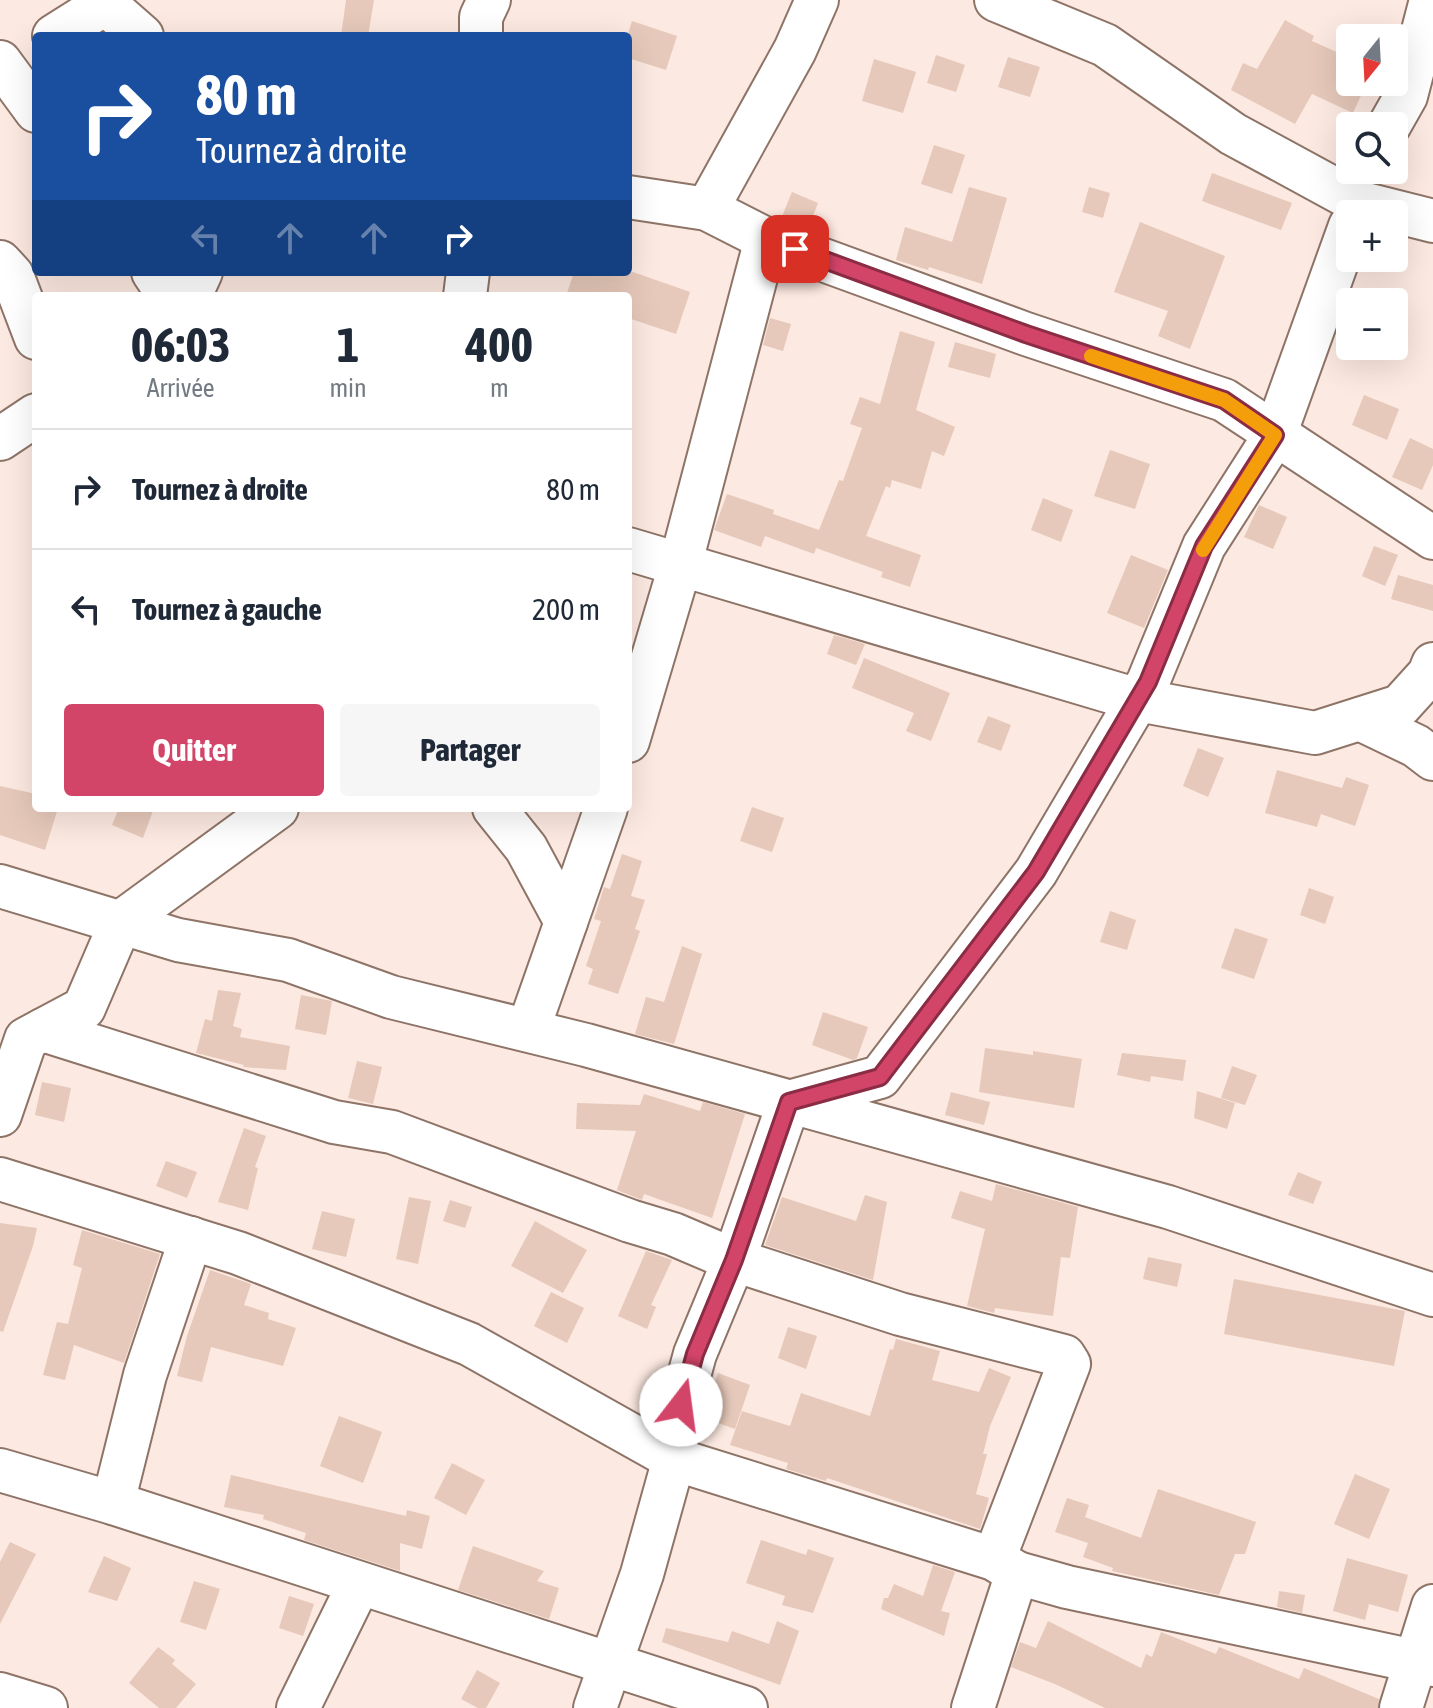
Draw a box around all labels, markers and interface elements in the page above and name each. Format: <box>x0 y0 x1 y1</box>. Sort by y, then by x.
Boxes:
north arrow <box>1336 24 1408 96</box>
map controls <box>1336 24 1408 360</box>
text: 80 m <box>196 63 297 127</box>
icon: right <box>64 64 168 168</box>
button: search <box>1336 112 1408 184</box>
text: Tournez à droite <box>196 129 407 171</box>
button: + <box>1336 200 1408 272</box>
pin <box>761 215 829 283</box>
icon: left <box>184 216 228 260</box>
icon: ahead <box>268 216 312 260</box>
icon: ahead <box>352 216 396 260</box>
icon: right <box>436 216 480 260</box>
icon: arrive <box>773 227 817 271</box>
button: − <box>1336 288 1408 360</box>
text: 06:03 <box>131 317 231 372</box>
text: 1 <box>337 317 359 372</box>
text: 400 <box>466 317 533 372</box>
text: Arrivée <box>147 373 215 403</box>
text: min <box>329 373 367 403</box>
text: m <box>490 373 509 403</box>
icon: right <box>64 467 108 511</box>
text: Tournez à droite <box>132 472 308 506</box>
text: 80 m <box>546 472 600 506</box>
icon: left <box>64 587 108 631</box>
text: Tournez à gauche <box>132 592 322 626</box>
text: 200 m <box>532 592 600 626</box>
button: Quitter <box>64 704 324 796</box>
button: Partager <box>340 704 600 796</box>
position arrow <box>639 1363 723 1447</box>

